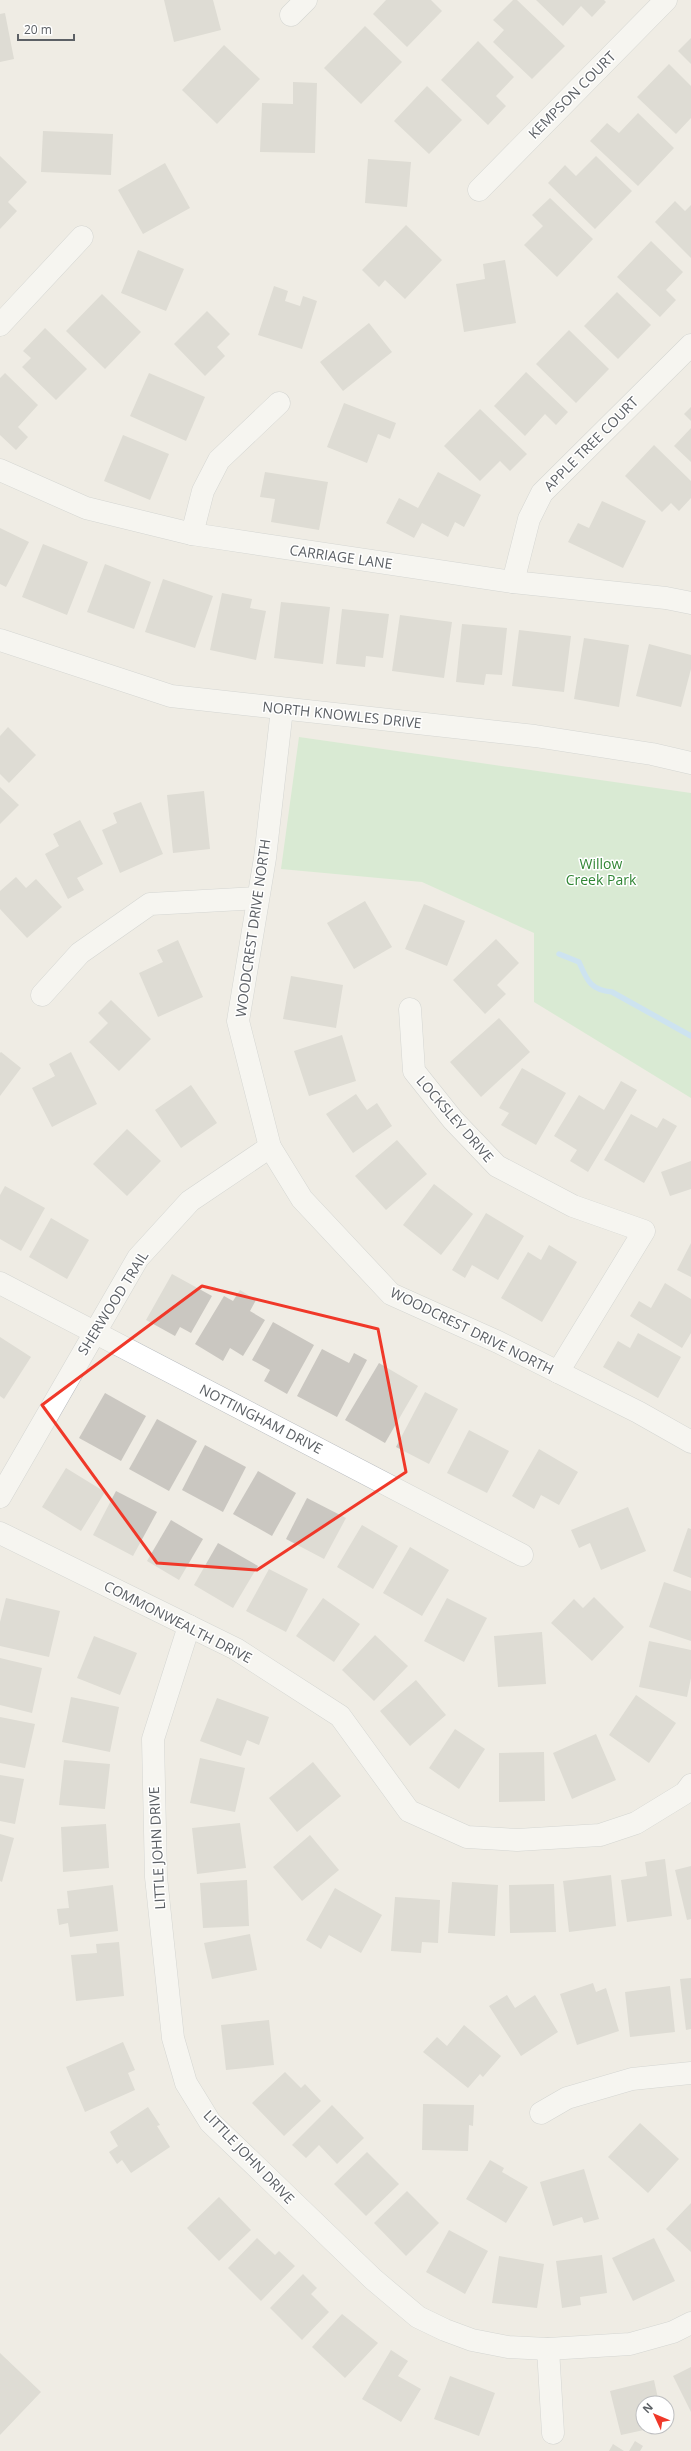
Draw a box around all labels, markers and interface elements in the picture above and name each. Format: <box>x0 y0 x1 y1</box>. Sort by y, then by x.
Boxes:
scale bar <box>18 16 74 42</box>
text: 20 m <box>24 21 52 38</box>
street label: KEMPSON COURT <box>524 47 620 143</box>
street label: APPLE TREE COURT <box>539 392 642 495</box>
street label: CARRIAGE LANE <box>288 540 394 573</box>
street label: NORTH KNOWLES DRIVE <box>262 697 423 732</box>
street label: WOODCREST DRIVE NORTH <box>231 838 274 1018</box>
park label: Willow Creek Park <box>566 854 637 889</box>
street label: LOCKSLEY DRIVE <box>413 1071 498 1166</box>
street label: SHERWOOD TRAIL <box>73 1247 152 1358</box>
street label: WOODCREST DRIVE NORTH <box>387 1283 557 1378</box>
street label: NOTTINGHAM DRIVE <box>196 1379 326 1458</box>
street label: COMMONWEALTH DRIVE <box>101 1576 255 1667</box>
street label: LITTLE JOHN DRIVE <box>144 1786 169 1910</box>
street label: LITTLE JOHN DRIVE <box>200 2106 299 2208</box>
north arrow <box>635 2395 675 2435</box>
text: N <box>639 2399 656 2416</box>

